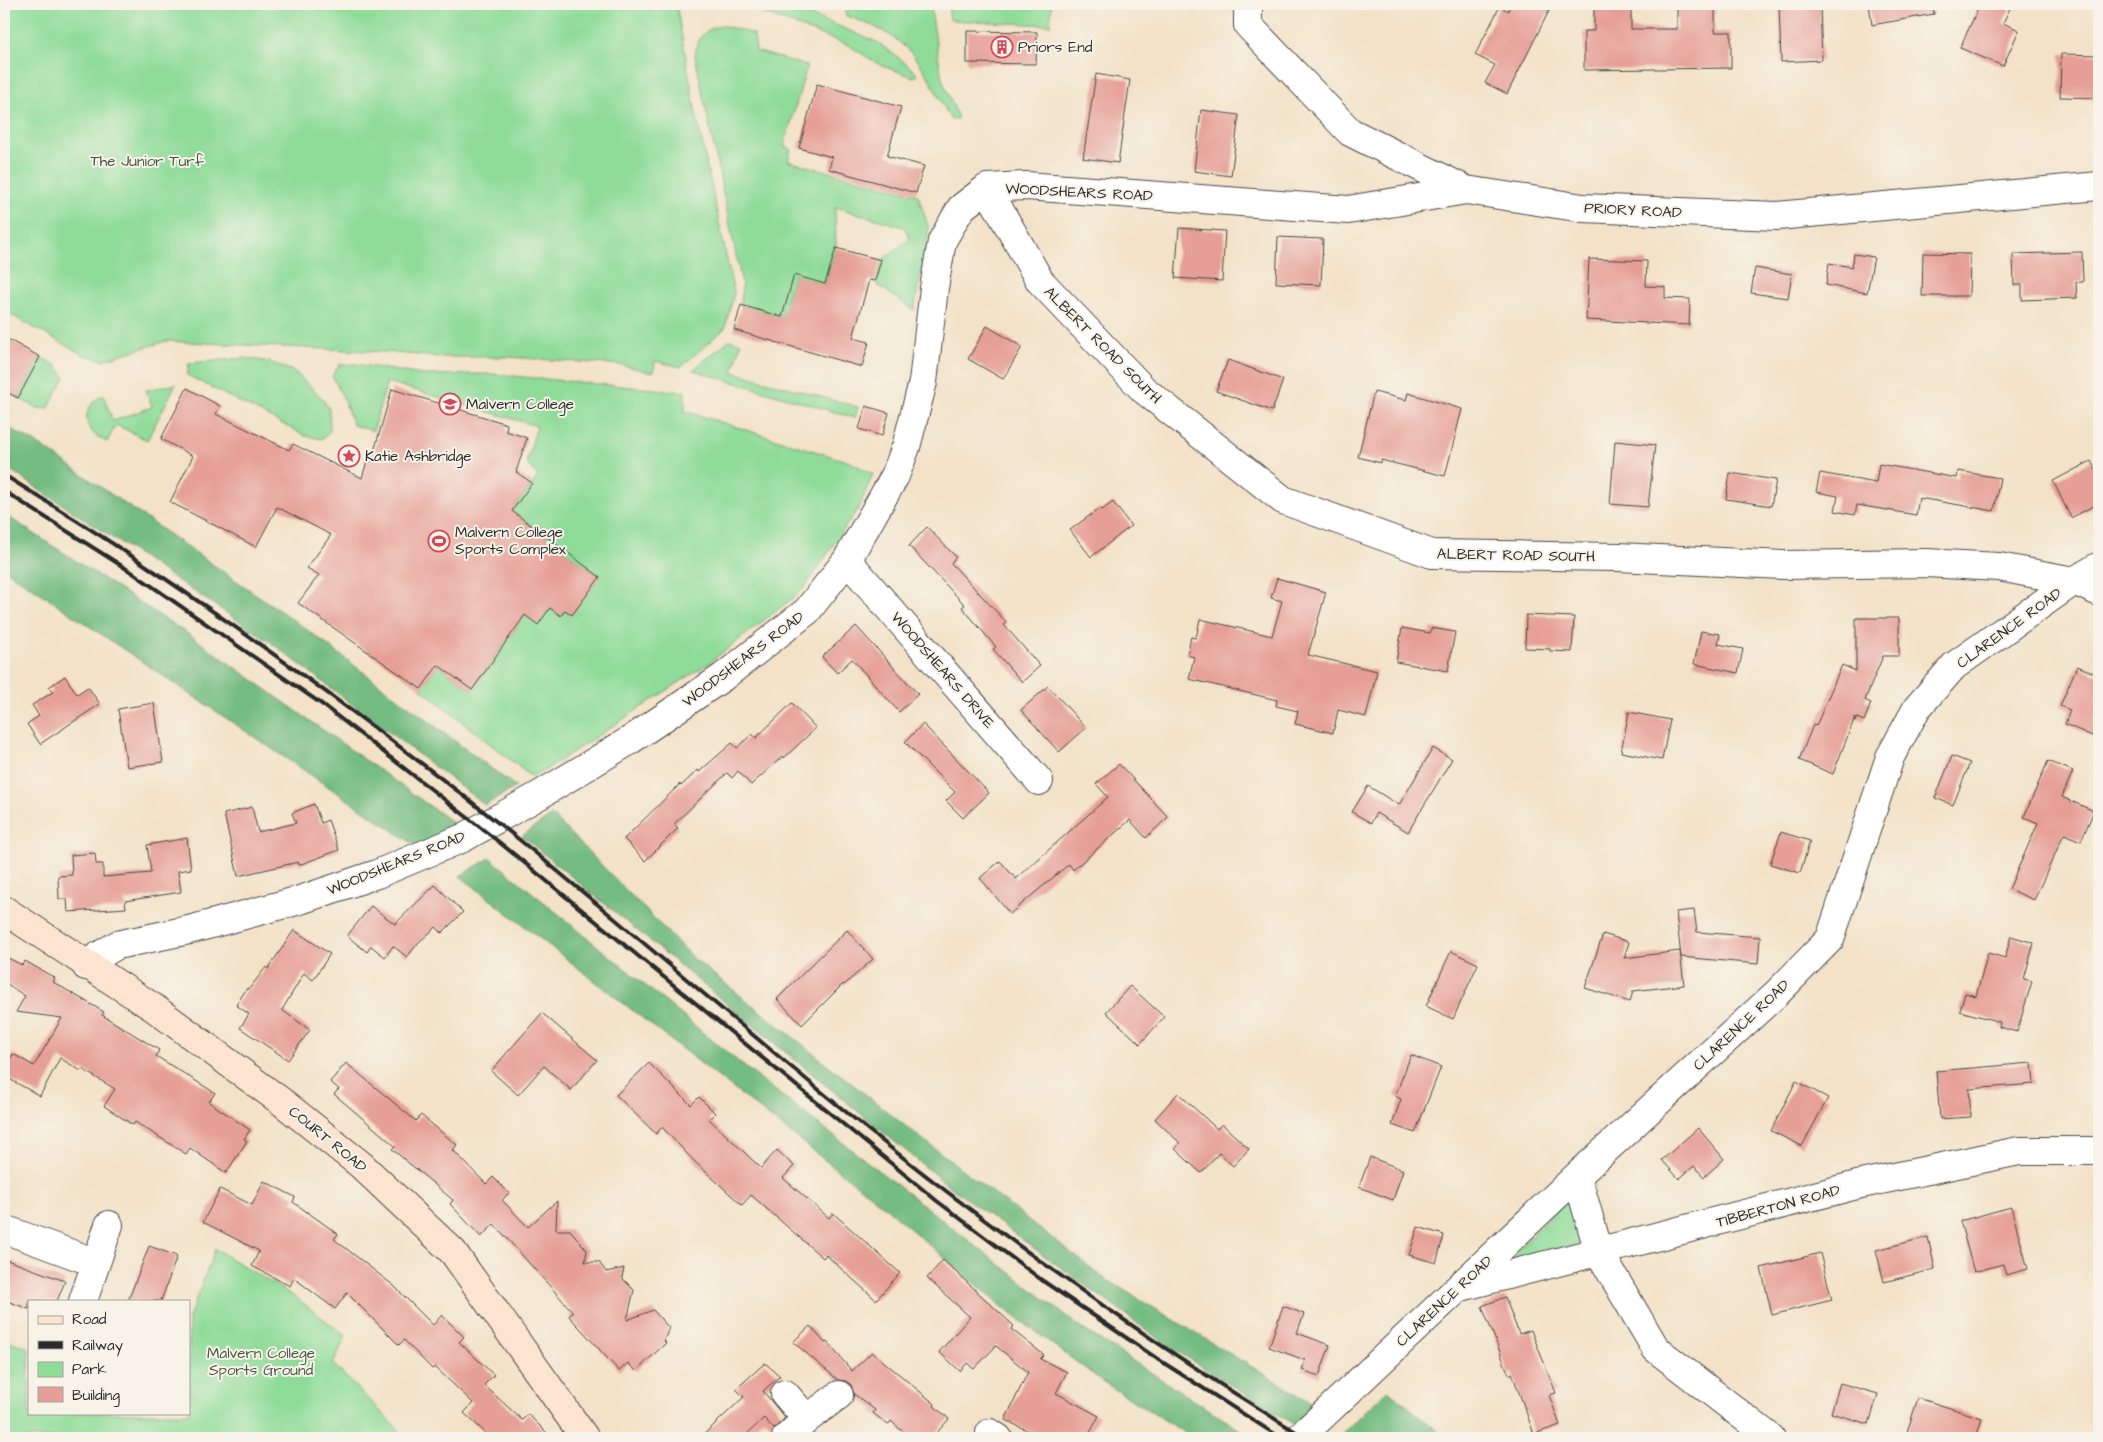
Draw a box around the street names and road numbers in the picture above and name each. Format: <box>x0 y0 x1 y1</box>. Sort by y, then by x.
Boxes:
street label: WOODSHEARS ROAD <box>1005 178 1153 207</box>
street label: PRIORY ROAD <box>1584 197 1682 224</box>
street label: ALBERT ROAD SOUTH <box>1039 282 1166 409</box>
street label: ALBERT ROAD SOUTH <box>1437 544 1595 567</box>
street label: CLARENCE ROAD <box>1952 583 2066 674</box>
street label: WOODSHEARS ROAD <box>678 606 809 712</box>
street label: WOODSHEARS DRIVE <box>886 607 999 733</box>
street label: WOODSHEARS ROAD <box>324 826 469 901</box>
street label: CLARENCE ROAD <box>1688 975 1794 1076</box>
street label: COURT ROAD <box>284 1101 372 1178</box>
street label: TIBBERTON ROAD <box>1714 1180 1843 1233</box>
street label: CLARENCE ROAD <box>1391 1251 1497 1352</box>

